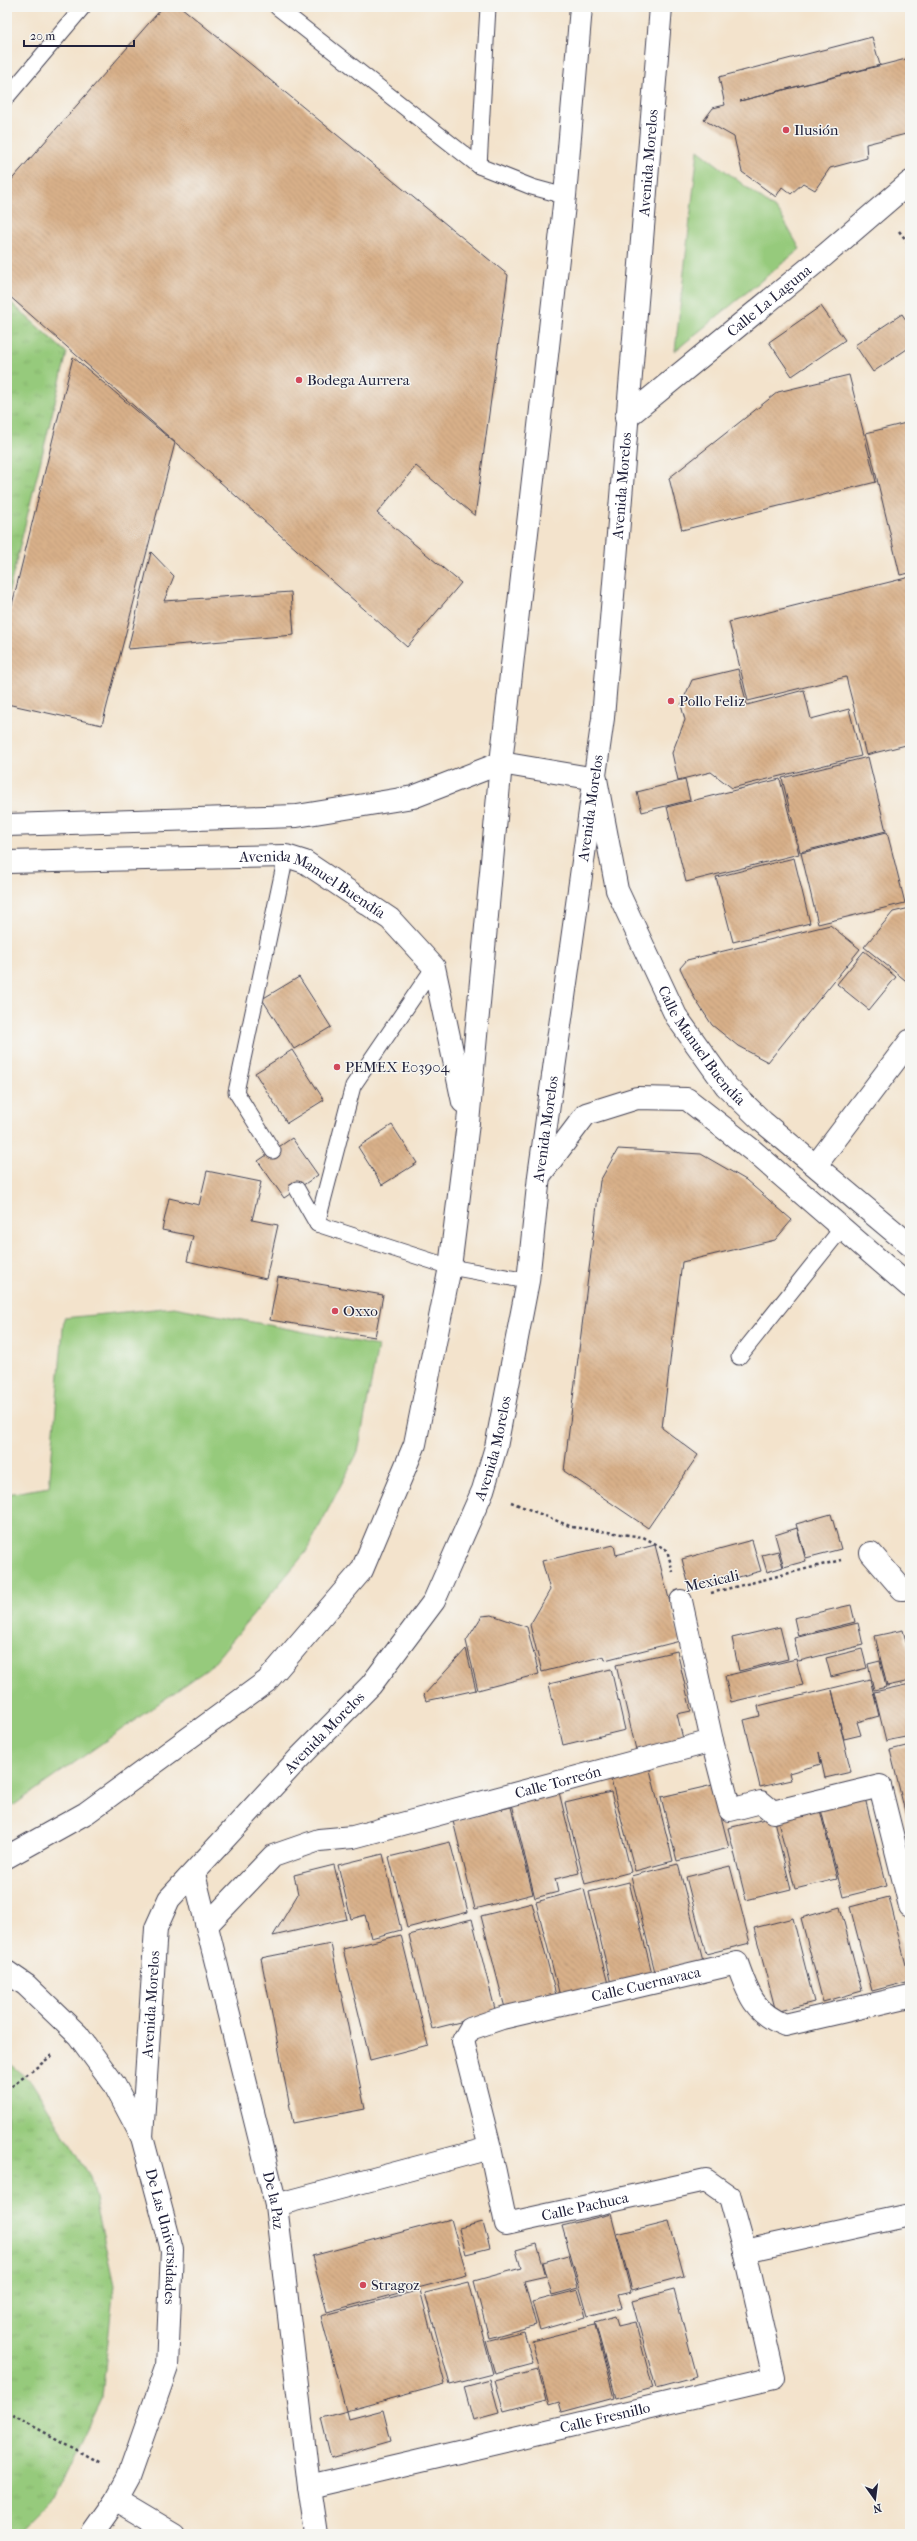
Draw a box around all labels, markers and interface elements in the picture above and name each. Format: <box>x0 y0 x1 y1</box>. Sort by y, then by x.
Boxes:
scale bar <box>24 22 134 48</box>
text: 20 m <box>30 29 55 43</box>
street label: Avenida Morelos <box>635 108 662 218</box>
place label: Ilusión <box>794 121 839 139</box>
marker: Ilusión <box>781 125 791 135</box>
street label: Calle La Laguna <box>723 260 816 341</box>
place label: Bodega Aurrera <box>307 371 411 389</box>
marker: Bodega Aurrera <box>294 375 304 385</box>
street label: Avenida Morelos <box>609 431 635 541</box>
place label: Pollo Feliz <box>679 692 745 710</box>
marker: Pollo Feliz <box>666 696 676 706</box>
street label: Avenida Morelos <box>574 753 607 863</box>
street label: Avenida Manuel Buendía <box>238 847 390 923</box>
street label: Calle Manuel Buendía <box>654 983 750 1110</box>
place label: PEMEX E03904 <box>345 1058 450 1076</box>
marker: PEMEX E03904 <box>332 1062 342 1072</box>
street label: Avenida Morelos <box>529 1074 562 1184</box>
place label: Oxxo <box>343 1302 378 1320</box>
marker: Oxxo <box>330 1306 340 1316</box>
street label: Avenida Morelos <box>470 1394 515 1504</box>
street label: Mexicali <box>683 1566 741 1596</box>
street label: Avenida Morelos <box>280 1688 369 1778</box>
street label: Calle Torreón <box>513 1762 603 1802</box>
street label: Avenida Morelos <box>138 1950 163 2059</box>
street label: Calle Cuernavaca <box>590 1963 703 2006</box>
street label: De Las Universidades <box>142 2166 181 2305</box>
street label: De la Paz <box>259 2169 288 2231</box>
street label: Calle Pachuca <box>540 2188 631 2225</box>
place label: Stragoz <box>371 2276 420 2294</box>
marker: Stragoz <box>358 2280 368 2290</box>
street label: Calle Fresnillo <box>558 2398 652 2437</box>
north arrow <box>855 2479 895 2519</box>
text: N <box>871 2501 883 2516</box>

